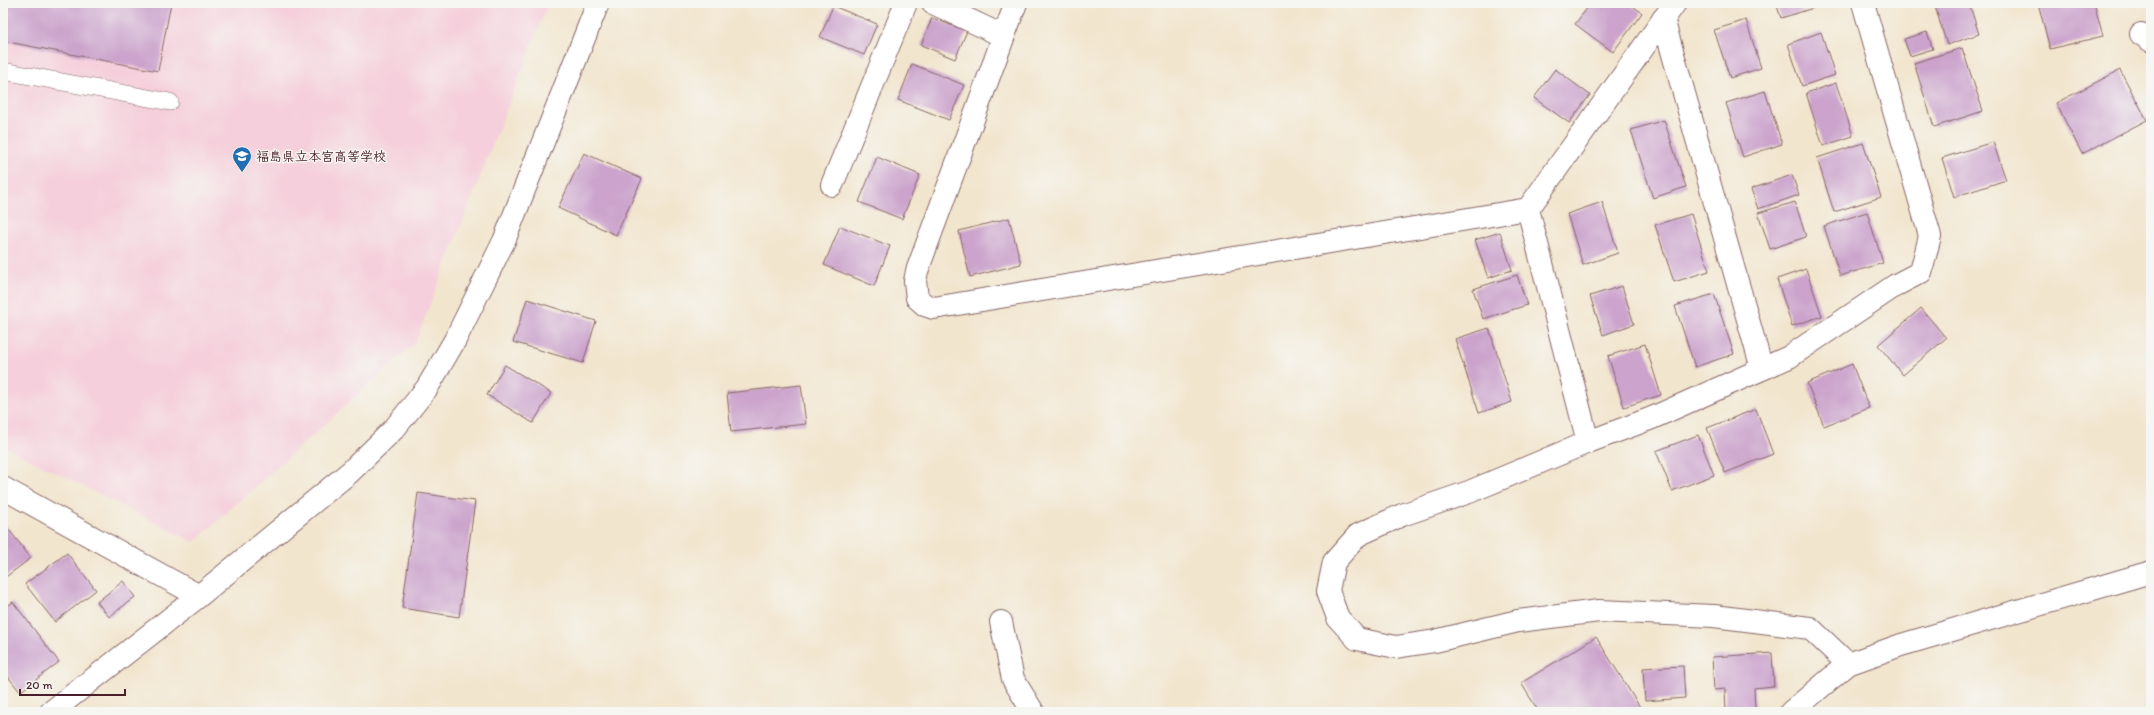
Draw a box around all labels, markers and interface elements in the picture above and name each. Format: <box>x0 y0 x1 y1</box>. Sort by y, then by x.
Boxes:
school or university icon: 福島県立本宮高等学校 <box>231 145 253 173</box>
place label: 福島県立本宮高等学校 <box>256 149 386 164</box>
scale bar <box>20 671 125 697</box>
text: 20 m <box>26 678 53 692</box>

